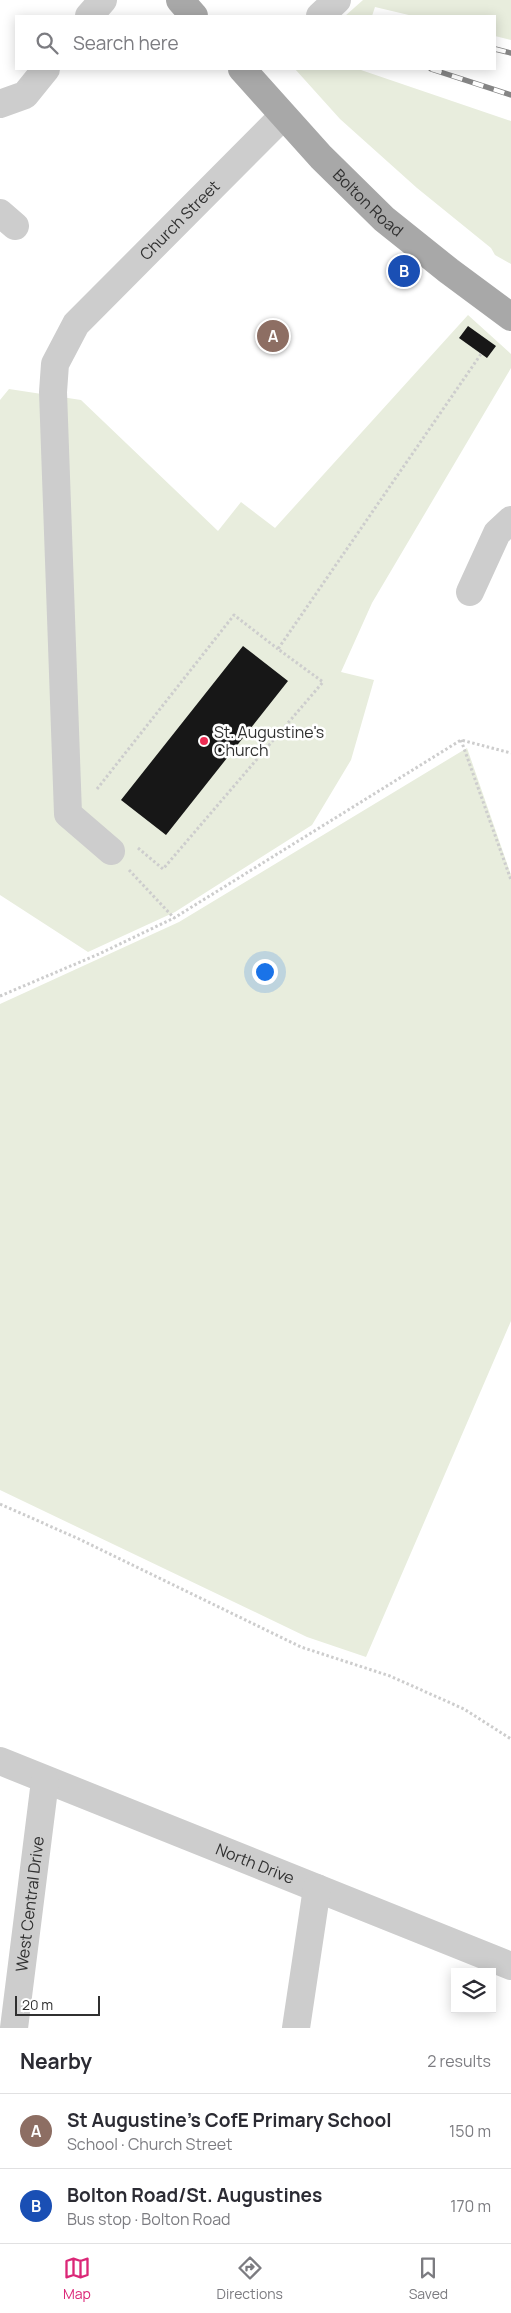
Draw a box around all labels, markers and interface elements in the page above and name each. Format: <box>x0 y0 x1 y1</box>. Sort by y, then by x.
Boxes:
search box <box>15 15 496 70</box>
icon: search <box>33 29 61 57</box>
text: Search here <box>73 30 179 56</box>
street label: Bolton Road <box>328 164 408 241</box>
street label: Church Street <box>135 175 224 265</box>
pin: B <box>388 252 420 290</box>
pin: A <box>257 317 289 355</box>
place label: St. Augustine's Church <box>214 721 324 761</box>
marker: St. Augustine's Church <box>198 735 210 747</box>
your location <box>252 959 278 985</box>
street label: West Central Drive <box>10 1835 49 1973</box>
street label: North Drive <box>213 1838 298 1889</box>
map controls <box>451 1968 496 2013</box>
button: layers <box>451 1968 496 2013</box>
scale bar <box>15 1993 100 2016</box>
text: 20 m <box>22 1995 53 2014</box>
text: Nearby <box>20 2047 92 2075</box>
text: 2 results <box>427 2050 491 2072</box>
text: St Augustine's CofE Primary School <box>67 2107 391 2133</box>
text: A <box>31 2120 41 2142</box>
text: 150 m <box>449 2120 491 2142</box>
text: School · Church Street <box>67 2133 233 2155</box>
text: Bolton Road/St. Augustines <box>67 2182 322 2208</box>
text: B <box>31 2195 41 2217</box>
text: 170 m <box>450 2195 491 2217</box>
text: Bus stop · Bolton Road <box>67 2208 231 2230</box>
tab: Map <box>63 2254 91 2303</box>
tab: Directions <box>217 2254 283 2303</box>
tab: Saved <box>409 2254 448 2303</box>

